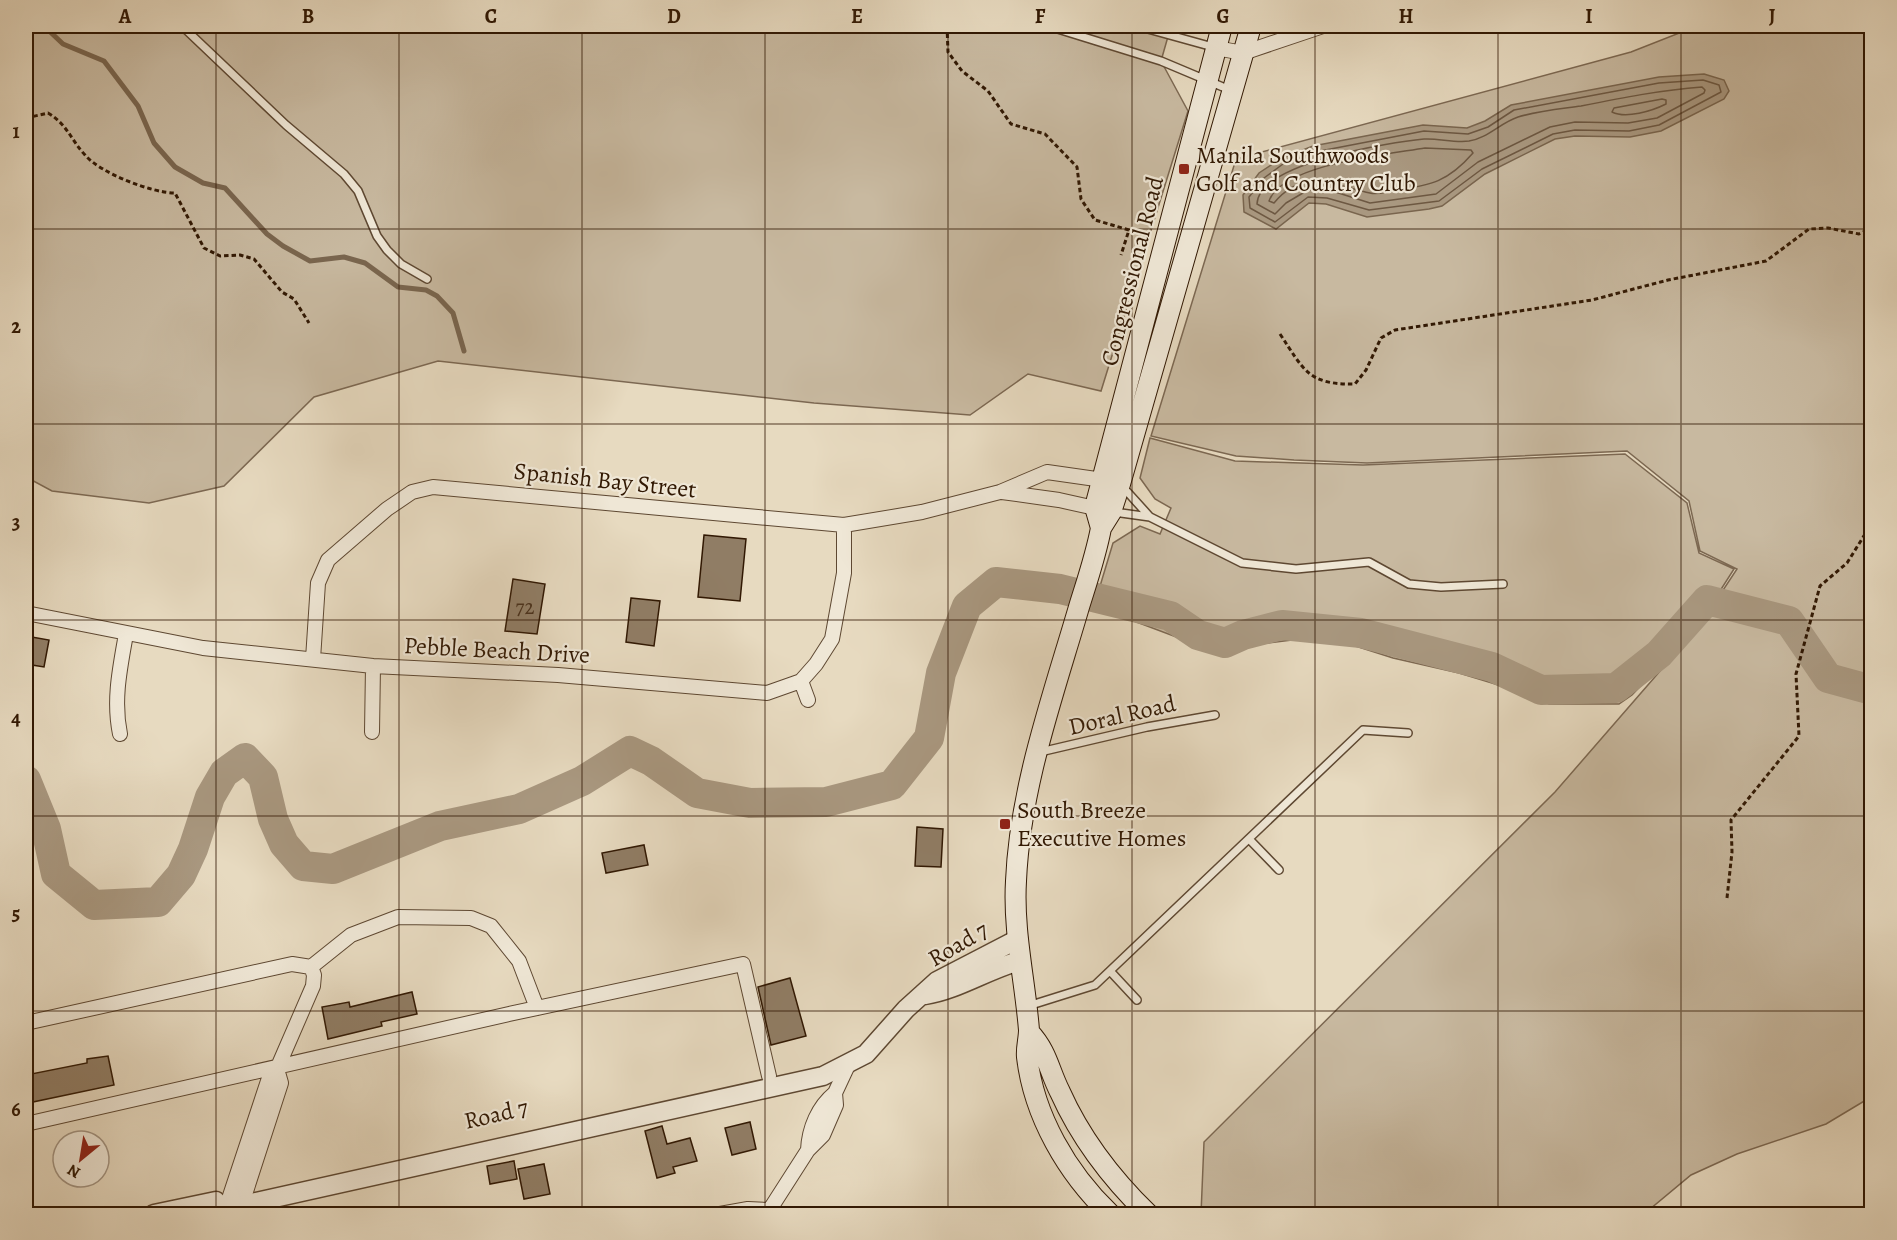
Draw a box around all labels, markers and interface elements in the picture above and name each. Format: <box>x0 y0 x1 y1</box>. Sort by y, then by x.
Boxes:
text: A <box>118 3 132 30</box>
text: B <box>302 3 314 30</box>
text: C <box>485 3 497 30</box>
text: D <box>667 3 681 30</box>
text: E <box>851 3 863 30</box>
text: F <box>1035 3 1046 30</box>
text: G <box>1216 3 1230 30</box>
text: H <box>1399 3 1414 30</box>
text: I <box>1585 3 1593 30</box>
text: J <box>1769 3 1776 30</box>
text: 1 <box>12 118 20 145</box>
place label: Manila Southwoods Golf and Country Club <box>1196 139 1416 199</box>
marker: Manila Southwoods Golf and Country Club <box>1177 162 1191 176</box>
street label: Congressional Road <box>1093 173 1171 369</box>
text: 2 <box>11 313 21 340</box>
street label: Spanish Bay Street <box>512 455 698 505</box>
text: 3 <box>12 509 20 536</box>
house number: 72 <box>516 593 534 621</box>
street label: Pebble Beach Drive <box>403 629 591 671</box>
street label: Doral Road <box>1065 687 1179 743</box>
text: 4 <box>11 705 21 732</box>
place label: South Breeze Executive Homes <box>1017 794 1186 854</box>
marker: South Breeze Executive Homes <box>998 817 1012 831</box>
text: 5 <box>12 900 20 927</box>
street label: Road 7 <box>922 913 995 974</box>
street label: Road 7 <box>461 1091 532 1137</box>
text: 6 <box>11 1096 21 1123</box>
north arrow <box>51 1129 111 1189</box>
text: N <box>63 1159 85 1184</box>

